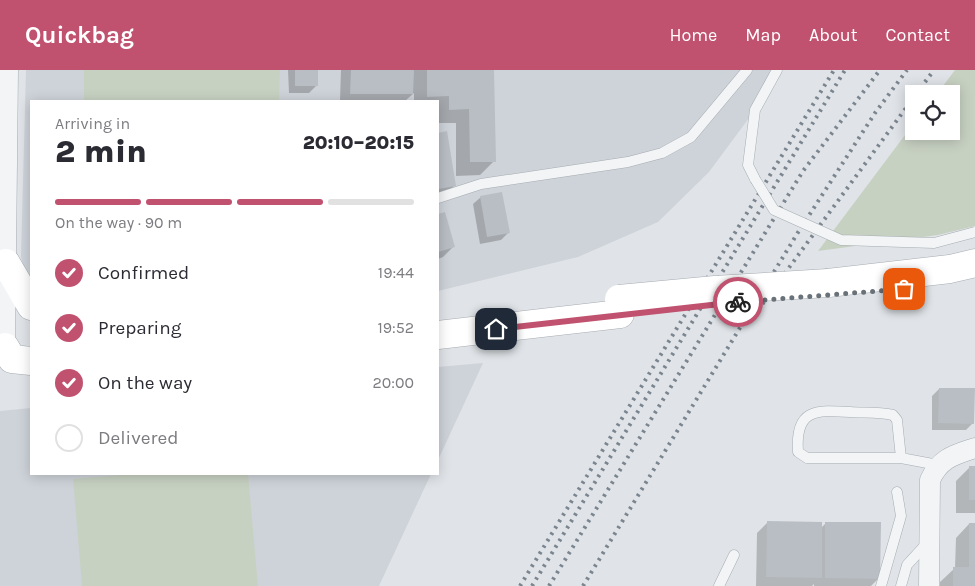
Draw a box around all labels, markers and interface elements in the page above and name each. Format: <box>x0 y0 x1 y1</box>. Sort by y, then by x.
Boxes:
text: Quickbag <box>25 21 134 49</box>
text: Home <box>669 24 717 46</box>
text: Map <box>745 24 781 46</box>
text: About <box>809 24 858 46</box>
text: Contact <box>886 24 950 46</box>
map controls <box>905 85 960 140</box>
button: locate <box>905 85 960 140</box>
text: Arriving in <box>55 114 130 133</box>
text: 20:10–20:15 <box>303 132 414 154</box>
text: 2 min <box>55 133 147 170</box>
text: On the way · 90 m <box>55 213 182 232</box>
icon: check <box>55 259 83 287</box>
text: Confirmed <box>98 262 189 284</box>
text: 19:44 <box>378 263 414 282</box>
pin <box>883 268 925 310</box>
icon: bag <box>890 275 918 303</box>
courier <box>713 277 763 327</box>
icon: bike <box>724 288 752 316</box>
pin <box>475 308 517 350</box>
icon: check <box>55 314 83 342</box>
icon: home <box>482 315 510 343</box>
text: Preparing <box>98 317 181 339</box>
text: 19:52 <box>377 318 414 337</box>
icon: check <box>55 369 83 397</box>
text: On the way <box>98 372 192 394</box>
text: 20:00 <box>373 373 414 392</box>
text: Delivered <box>98 427 178 449</box>

